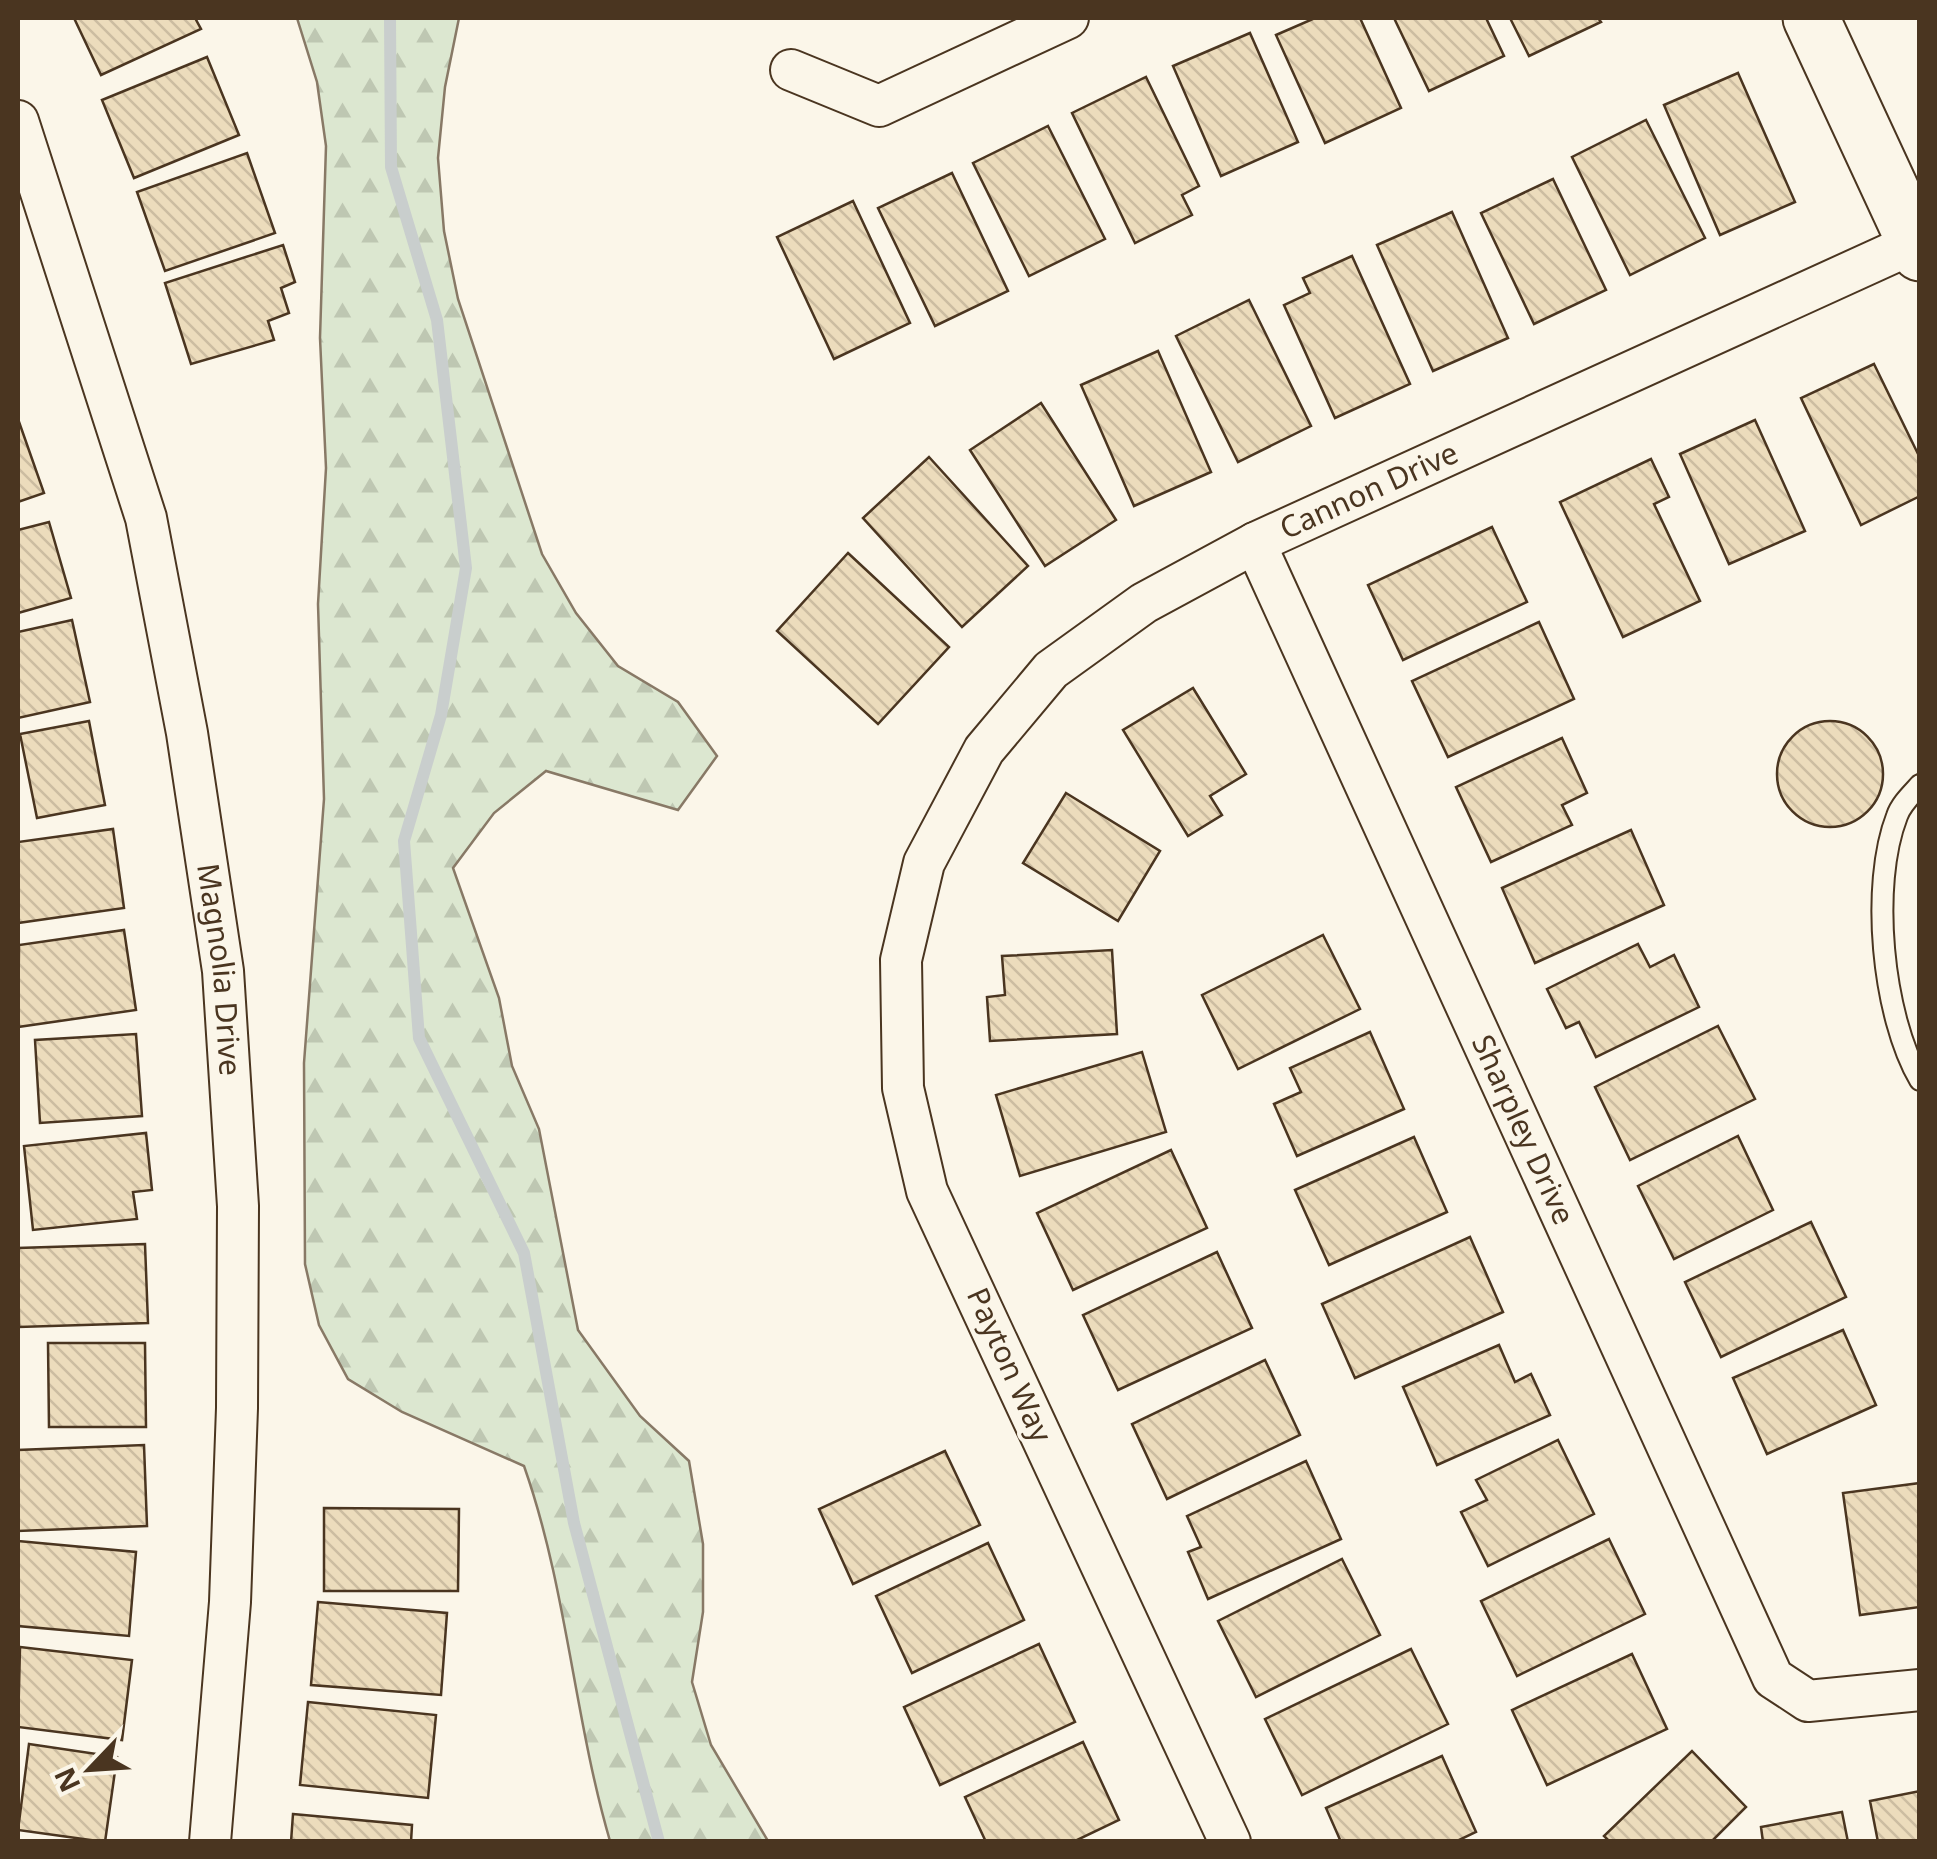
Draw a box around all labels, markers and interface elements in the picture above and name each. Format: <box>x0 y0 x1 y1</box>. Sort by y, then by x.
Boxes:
street label: Cannon Drive <box>1273 431 1464 548</box>
street label: Magnolia Drive <box>188 860 252 1077</box>
street label: Sharpley Drive <box>1463 1028 1585 1231</box>
street label: Payton Way <box>958 1281 1063 1449</box>
north arrow <box>40 1719 140 1819</box>
text: N <box>44 1762 88 1798</box>

